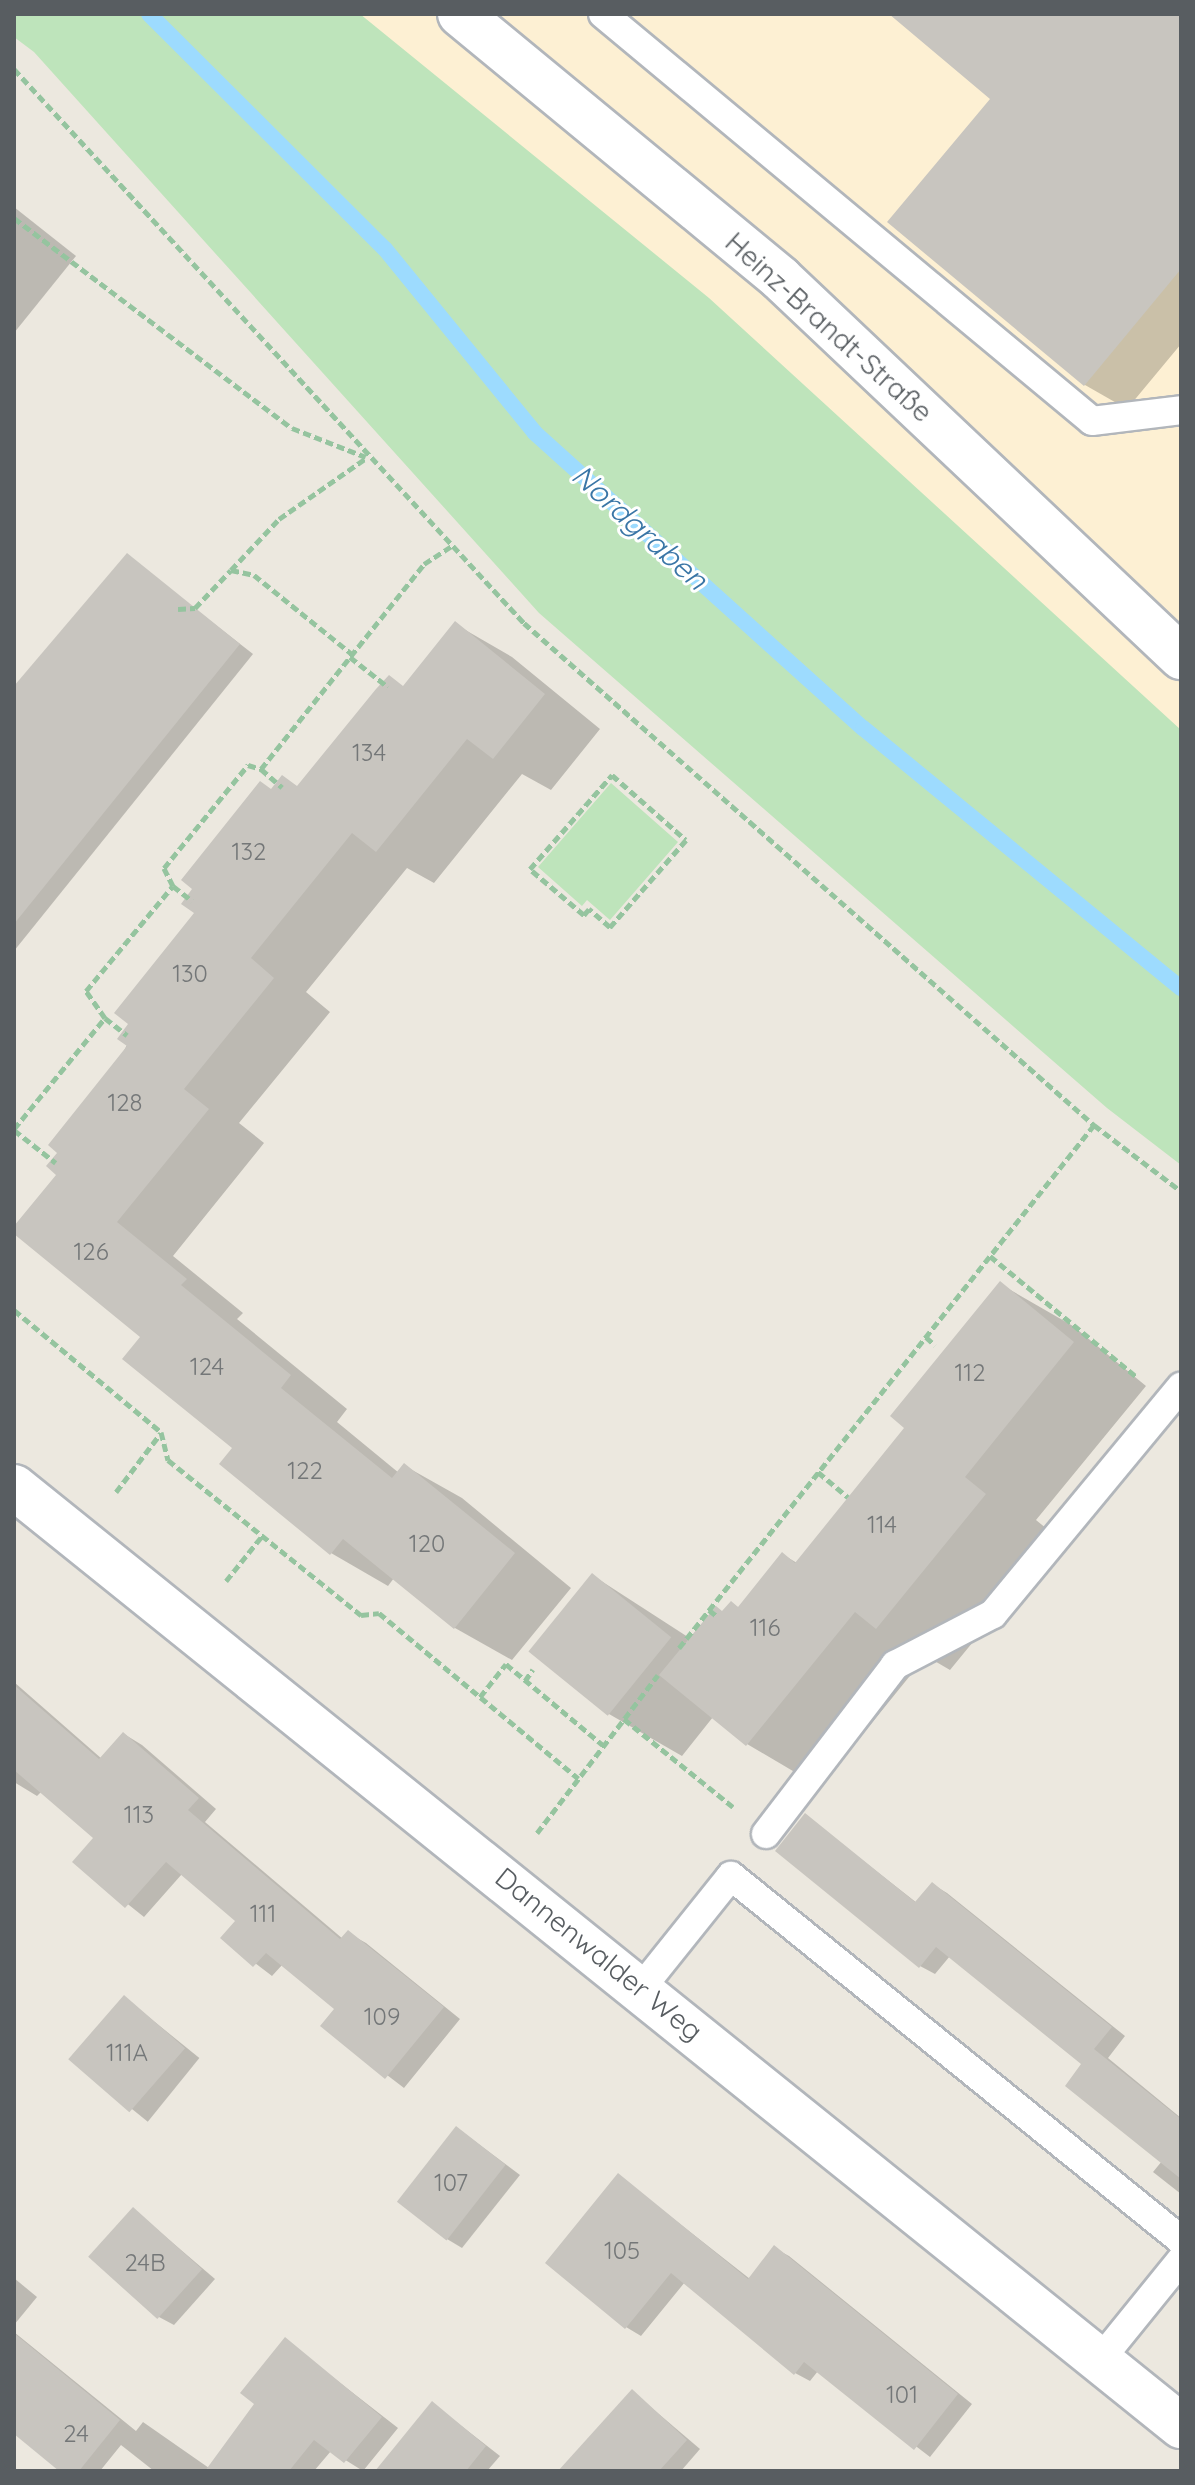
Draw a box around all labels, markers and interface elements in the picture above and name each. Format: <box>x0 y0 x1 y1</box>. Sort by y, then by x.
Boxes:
street label: Heinz-Brandt-Straße <box>719 225 939 429</box>
water label: Nordgraben <box>565 457 715 597</box>
house number: 134 <box>352 739 386 767</box>
house number: 132 <box>232 838 266 866</box>
house number: 130 <box>172 960 208 988</box>
house number: 128 <box>107 1089 143 1117</box>
house number: 126 <box>73 1238 109 1266</box>
house number: 124 <box>190 1353 224 1381</box>
house number: 112 <box>954 1359 986 1387</box>
house number: 122 <box>287 1457 323 1485</box>
house number: 114 <box>867 1511 897 1539</box>
house number: 120 <box>409 1530 445 1558</box>
house number: 116 <box>750 1614 780 1642</box>
house number: 113 <box>124 1801 154 1829</box>
street label: Dannenwalder Weg <box>489 1860 709 2048</box>
house number: 111 <box>250 1900 276 1928</box>
house number: 109 <box>364 2003 400 2031</box>
house number: 111A <box>106 2039 148 2067</box>
house number: 107 <box>434 2169 468 2197</box>
house number: 105 <box>604 2237 640 2265</box>
house number: 24B <box>124 2249 166 2277</box>
house number: 101 <box>886 2381 918 2409</box>
house number: 24 <box>63 2420 89 2448</box>

